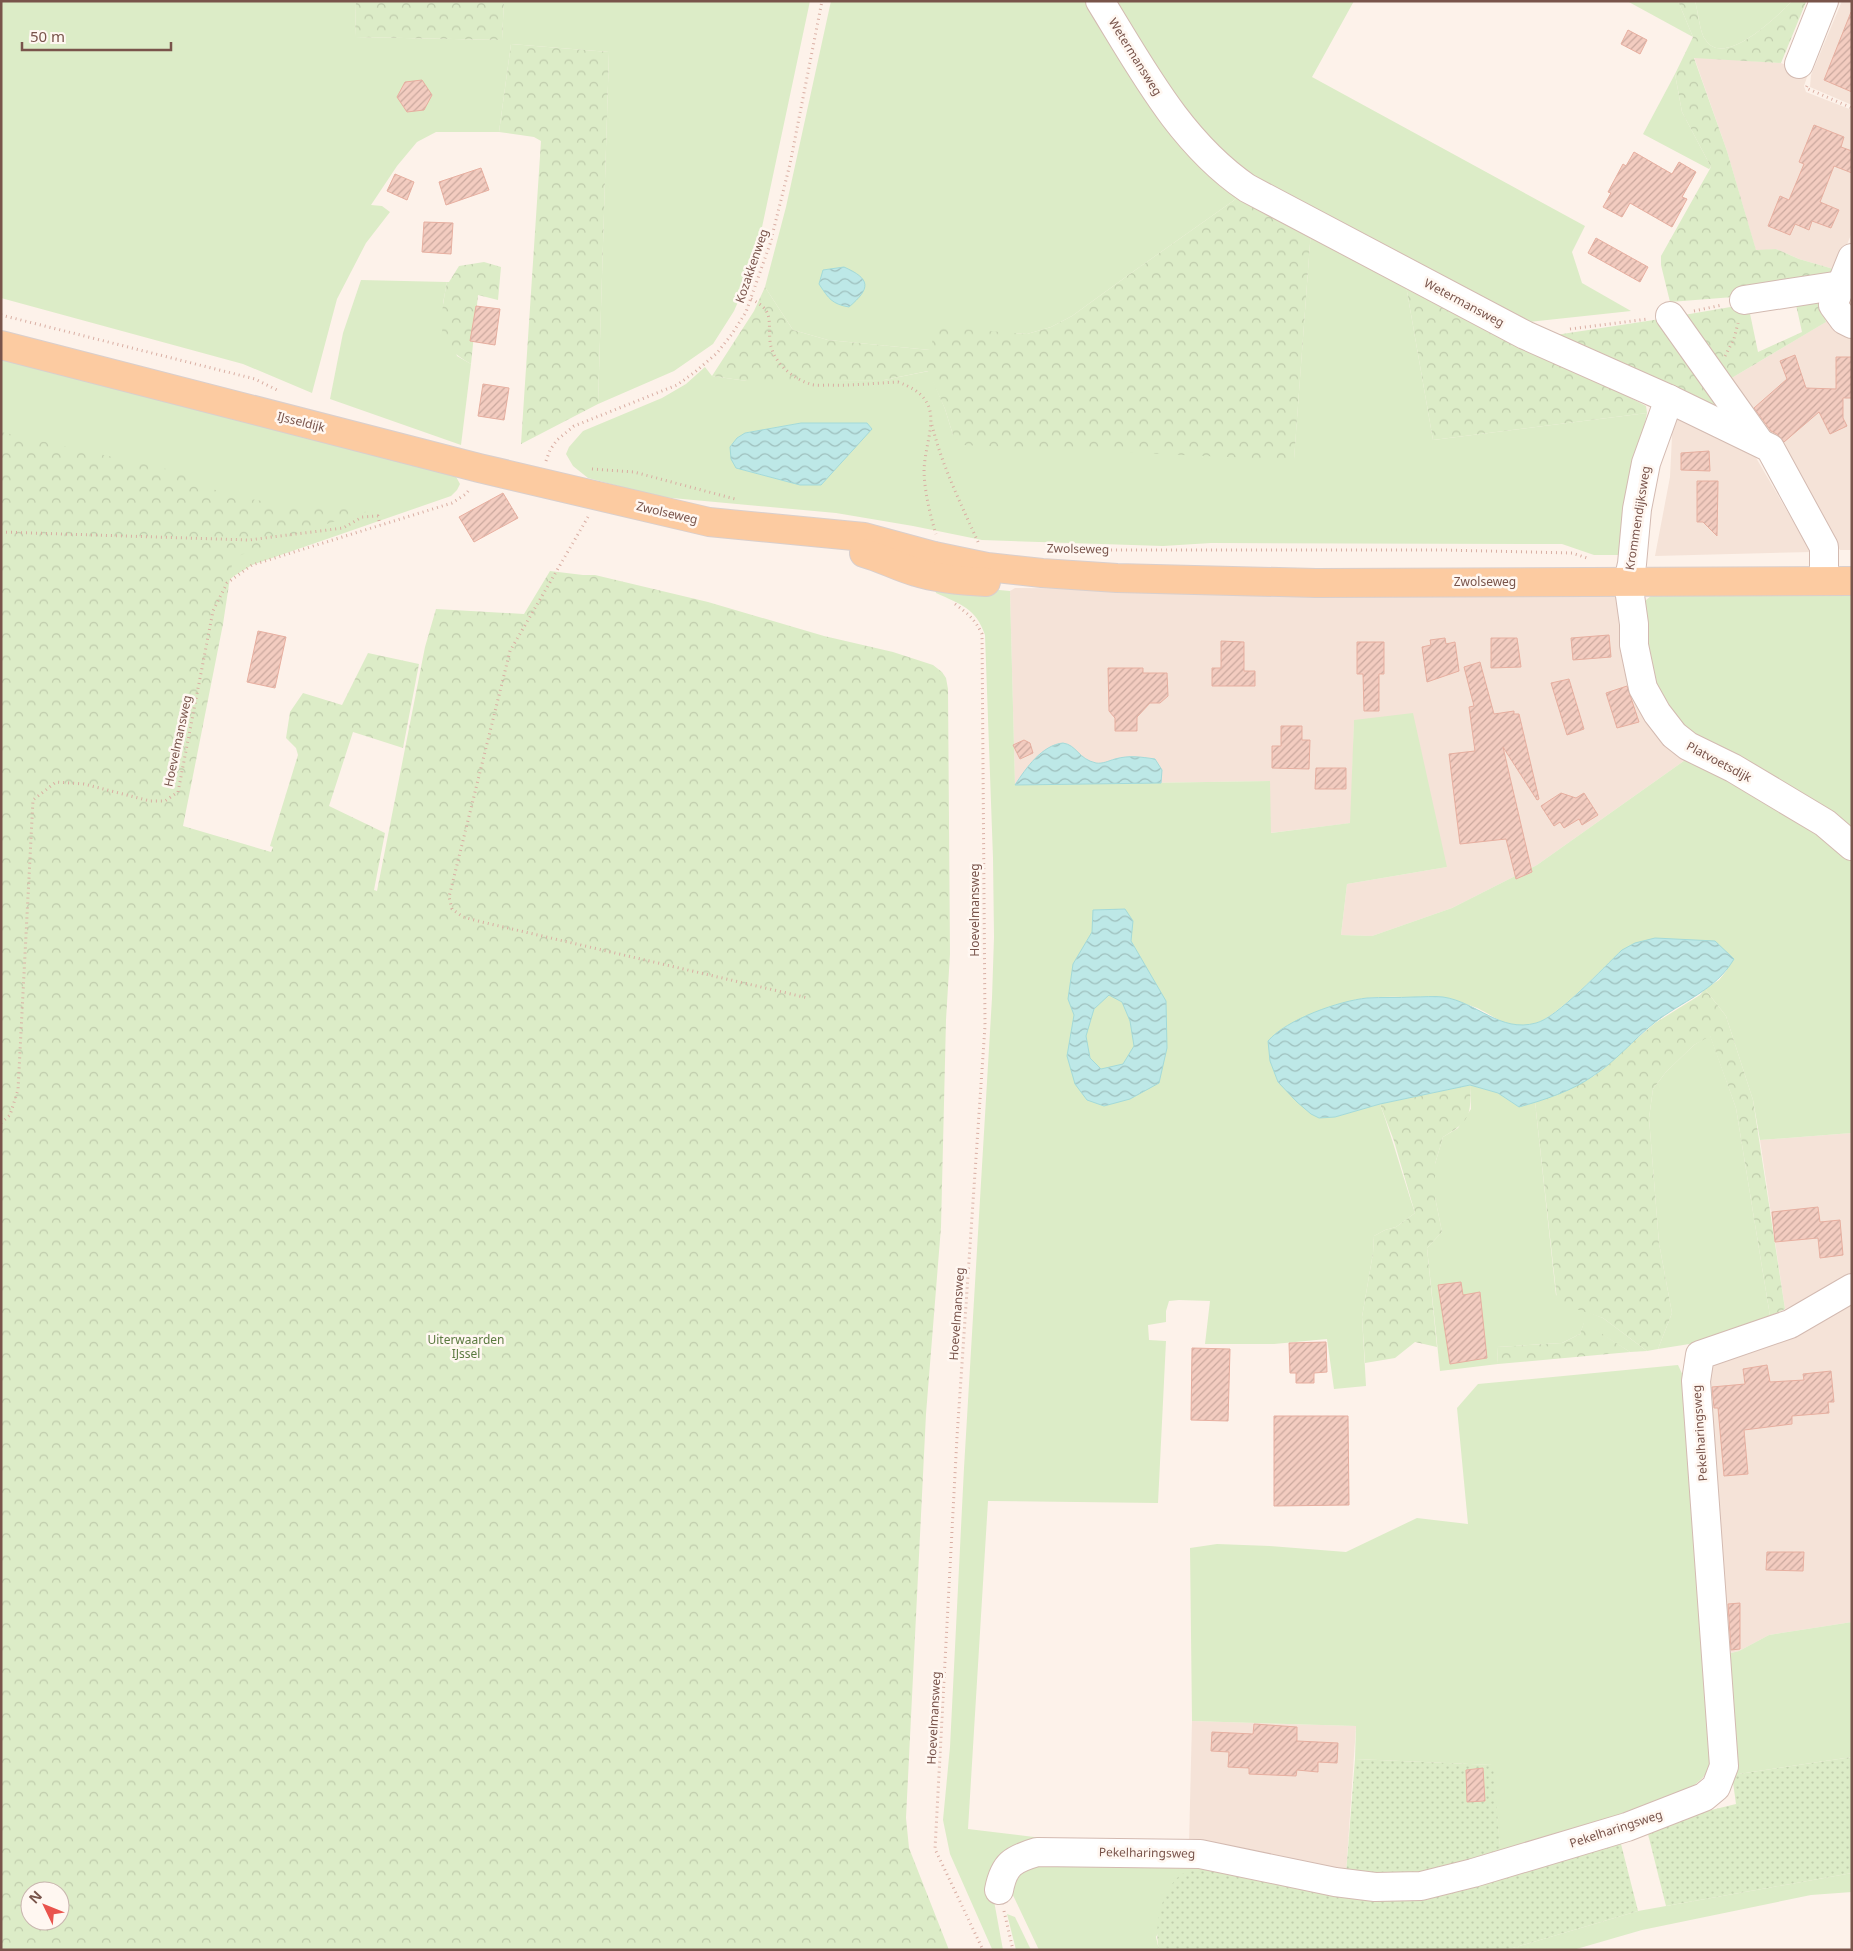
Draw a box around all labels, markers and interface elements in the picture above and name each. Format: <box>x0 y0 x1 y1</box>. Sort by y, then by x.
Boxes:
street label: Wetermansweg <box>1105 15 1166 99</box>
scale bar <box>22 20 171 52</box>
text: 50 m <box>30 26 65 46</box>
street label: Kozakkenweg <box>731 226 772 305</box>
street label: Wetermansweg <box>1421 274 1507 331</box>
street label: IJsseldijk <box>275 407 327 436</box>
street label: Krommendijksweg <box>1621 465 1654 571</box>
street label: Zwolseweg <box>635 497 699 528</box>
street label: Zwolseweg <box>1047 539 1109 558</box>
street label: Zwolseweg <box>1454 573 1516 590</box>
street label: Hoevelmansweg <box>159 693 196 788</box>
street label: Platvoetsdijk <box>1684 737 1755 786</box>
street label: Hoevelmansweg <box>966 863 983 957</box>
street label: Hoevelmansweg <box>945 1267 968 1361</box>
park label: Uiterwaarden IJssel <box>427 1331 505 1362</box>
street label: Pekelharingsweg <box>1688 1384 1711 1482</box>
street label: Hoevelmansweg <box>923 1671 944 1765</box>
street label: Pekelharingsweg <box>1567 1806 1664 1852</box>
street label: Pekelharingsweg <box>1099 1843 1195 1862</box>
north arrow <box>20 1881 70 1931</box>
text: N <box>24 1886 46 1907</box>

